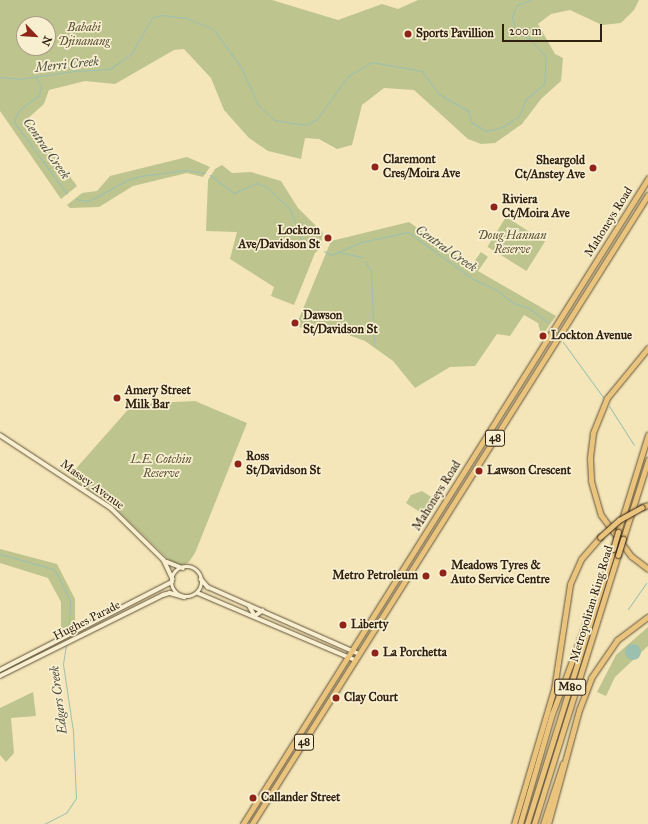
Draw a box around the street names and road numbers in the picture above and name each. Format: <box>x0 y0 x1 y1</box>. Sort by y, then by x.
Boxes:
street label: Mahoneys Road <box>582 184 636 260</box>
road number: 48 <box>485 429 505 447</box>
street label: Massey Avenue <box>57 457 127 513</box>
street label: Mahoneys Road <box>410 458 464 534</box>
street label: Metropolitan Ring Road <box>567 544 617 664</box>
street label: Hughes Parade <box>51 598 123 644</box>
road number: M80 <box>554 678 586 696</box>
road number: 48 <box>294 733 314 751</box>

